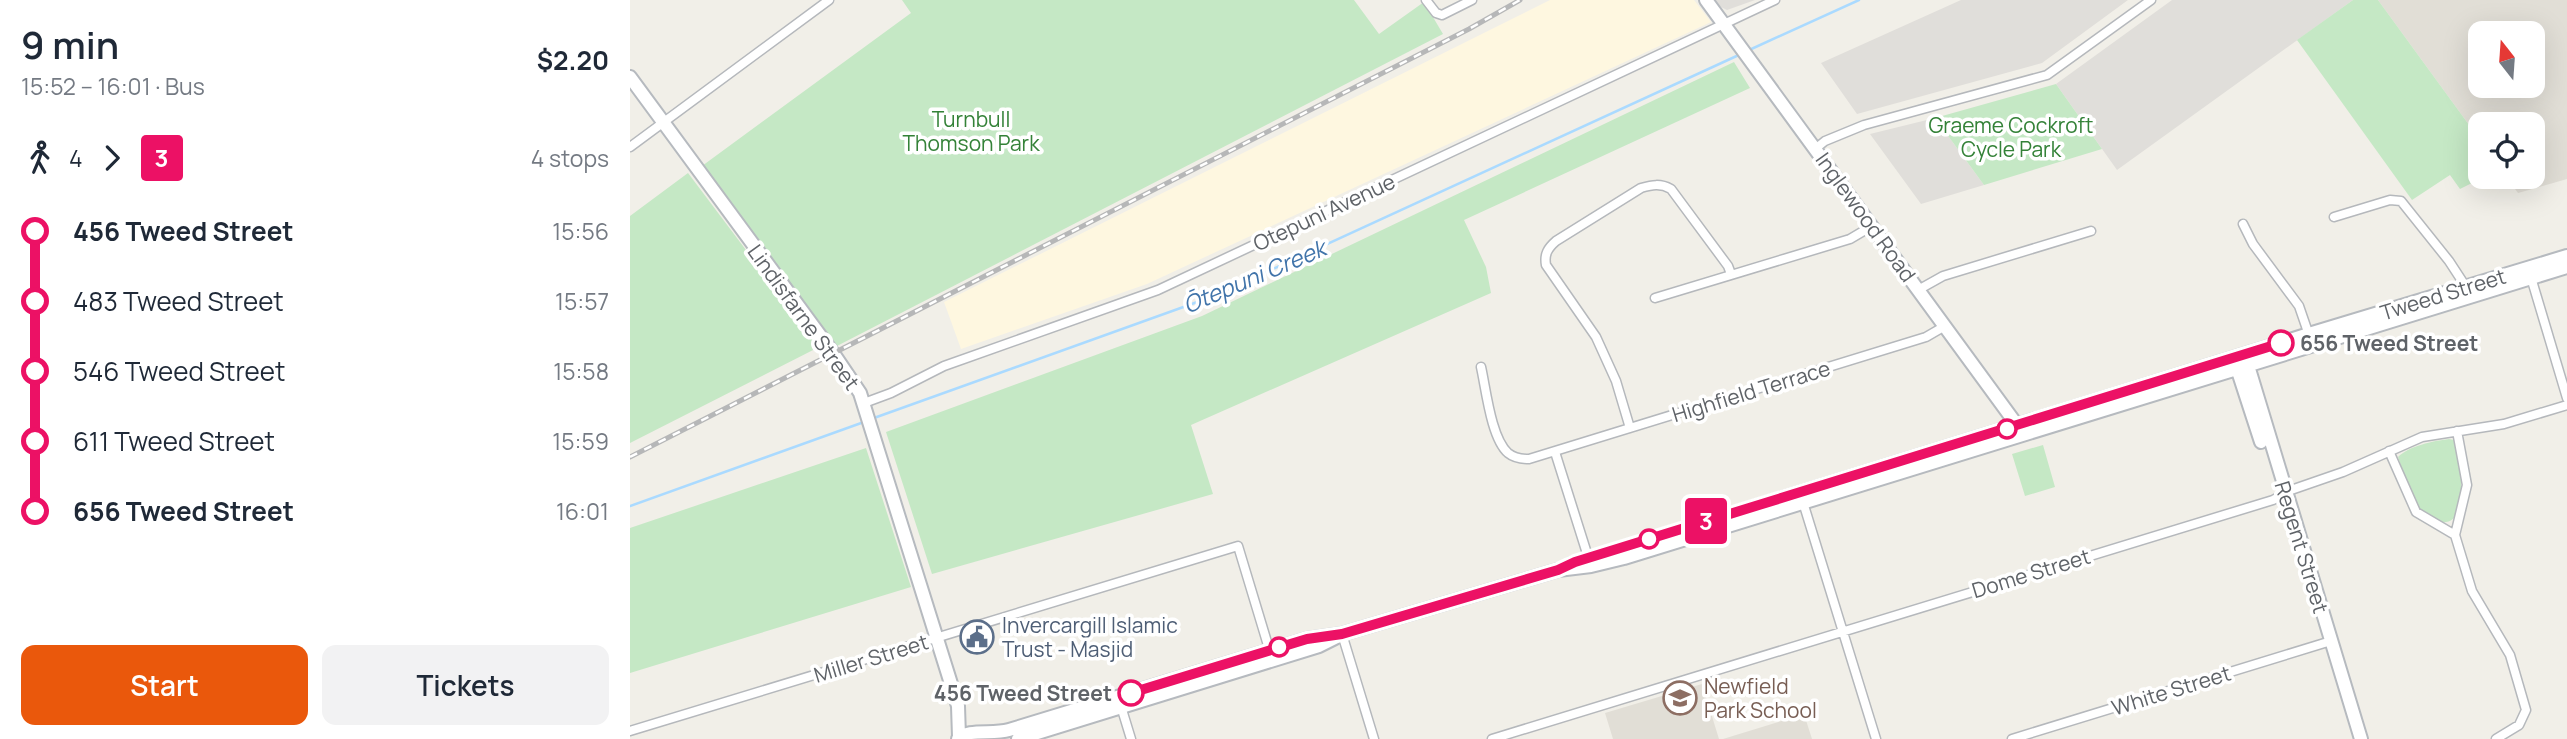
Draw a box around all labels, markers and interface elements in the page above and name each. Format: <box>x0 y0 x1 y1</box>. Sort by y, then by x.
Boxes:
text: 9 min <box>21 18 119 70</box>
north arrow <box>2468 21 2544 98</box>
map controls <box>2468 21 2545 189</box>
text: $2.20 <box>537 42 609 78</box>
text: 15:52 – 16:01 · Bus <box>21 70 205 102</box>
park label: Turnbull Thomson Park <box>902 105 1040 157</box>
park label: Graeme Cockroft Cycle Park <box>1929 111 2093 163</box>
button: locate <box>2468 112 2545 189</box>
icon: walk <box>21 139 59 177</box>
icon: forward <box>93 139 131 177</box>
text: 3 <box>155 141 169 174</box>
text: 4 <box>69 142 83 174</box>
text: 4 stops <box>531 142 609 174</box>
street label: Inglewood Road <box>1810 147 1922 287</box>
street label: Otepuni Avenue <box>1249 167 1399 257</box>
text: 456 Tweed Street <box>73 213 294 249</box>
text: 15:56 <box>552 215 609 247</box>
water label: Ōtepuni Creek <box>1178 230 1334 320</box>
street label: Lindisfarne Street <box>742 239 866 395</box>
street label: Tweed Street <box>2377 262 2509 326</box>
text: 483 Tweed Street <box>73 283 284 319</box>
text: 15:57 <box>555 285 609 317</box>
place label: 656 Tweed Street <box>2300 329 2478 357</box>
marker: 656 Tweed Street <box>2268 330 2294 356</box>
text: 546 Tweed Street <box>73 353 285 389</box>
street label: Highfield Terrace <box>1669 354 1833 428</box>
text: 15:58 <box>553 355 609 387</box>
unlabelled marker <box>1997 419 2017 439</box>
text: 611 Tweed Street <box>73 423 275 459</box>
text: 15:59 <box>552 425 609 457</box>
street label: Regent Street <box>2269 478 2335 616</box>
text: 656 Tweed Street <box>73 493 294 529</box>
text: 16:01 <box>556 495 609 527</box>
line badge: 3 <box>1683 498 1729 544</box>
text: 3 <box>1699 504 1713 537</box>
unlabelled marker <box>1639 529 1659 549</box>
street label: Dome Street <box>1968 542 2094 604</box>
place label: Invercargill Islamic Trust - Masjid <box>1002 611 1178 663</box>
public building icon: Invercargill Islamic Trust - Masjid <box>958 618 996 656</box>
street label: Miller Street <box>810 627 932 689</box>
unlabelled marker <box>1269 637 1289 657</box>
button: Start <box>21 645 308 725</box>
button: Tickets <box>322 645 609 725</box>
street label: White Street <box>2108 659 2234 721</box>
place label: Newfield Park School <box>1704 672 1817 724</box>
place label: 456 Tweed Street <box>934 679 1112 707</box>
school or university icon: Newfield Park School <box>1661 679 1699 717</box>
marker: 456 Tweed Street <box>1118 680 1144 706</box>

